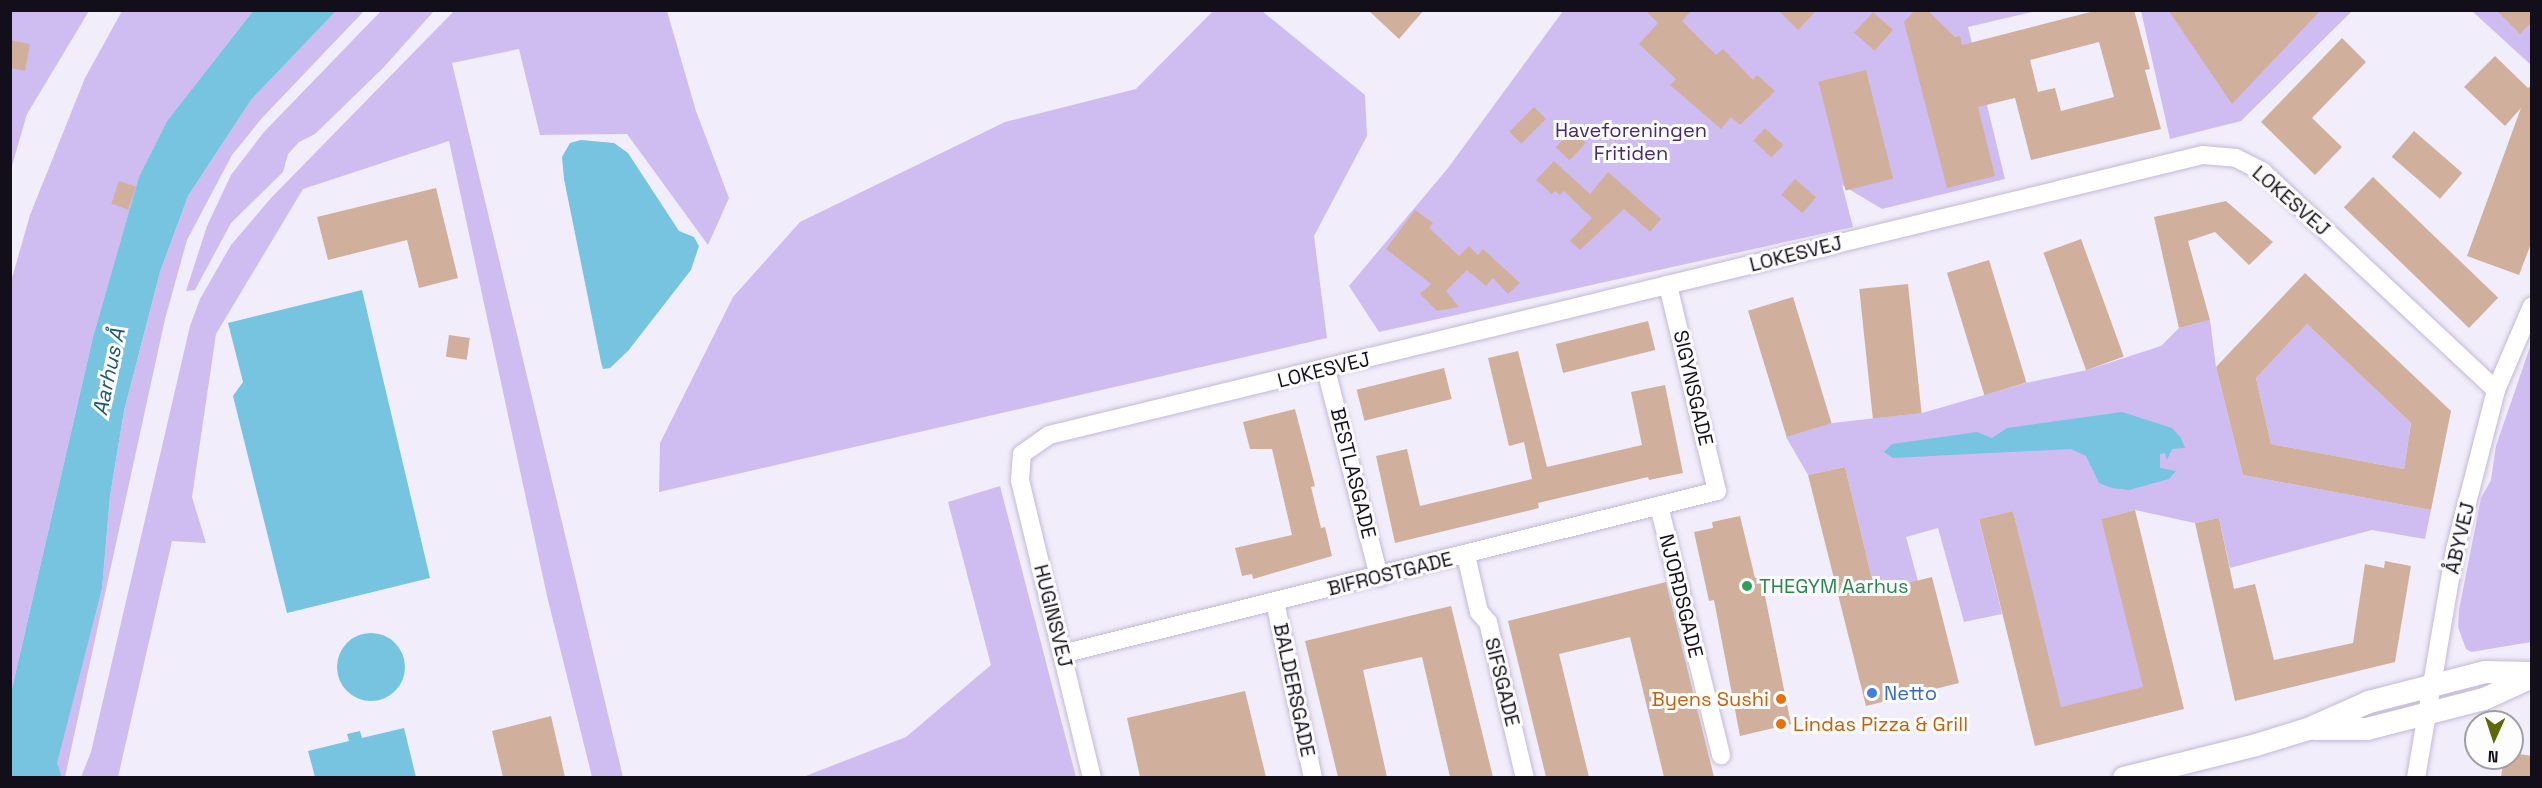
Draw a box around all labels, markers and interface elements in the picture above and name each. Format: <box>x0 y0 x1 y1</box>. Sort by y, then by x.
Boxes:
park label: Haveforeningen Fritiden <box>1555 118 1707 165</box>
street label: LOKESVEJ <box>2247 161 2335 241</box>
street label: LOKESVEJ <box>1747 231 1845 277</box>
water label: Aarhus Å <box>87 326 131 418</box>
street label: SIGYNSGADE <box>1668 328 1718 448</box>
street label: LOKESVEJ <box>1275 347 1373 393</box>
street label: BESTLASGADE <box>1325 405 1381 541</box>
street label: ÅBYVEJ <box>2440 500 2480 576</box>
street label: NJORDSGADE <box>1654 532 1708 660</box>
street label: BIFROSTGADE <box>1325 547 1455 601</box>
street label: HUGINSVEJ <box>1029 562 1077 670</box>
place label: THEGYM Aarhus <box>1759 574 1909 598</box>
marker: THEGYM Aarhus <box>1740 579 1754 593</box>
street label: BALDERSGADE <box>1268 621 1320 759</box>
street label: SIFSGADE <box>1479 635 1525 729</box>
place label: Netto <box>1884 681 1937 705</box>
marker: Netto <box>1865 686 1879 700</box>
place label: Byens Sushi <box>1652 687 1769 711</box>
marker: Byens Sushi <box>1774 692 1788 706</box>
north arrow <box>2464 710 2524 770</box>
place label: Lindas Pizza & Grill <box>1793 712 1968 736</box>
marker: Lindas Pizza & Grill <box>1774 717 1788 731</box>
text: N <box>2487 746 2499 767</box>

